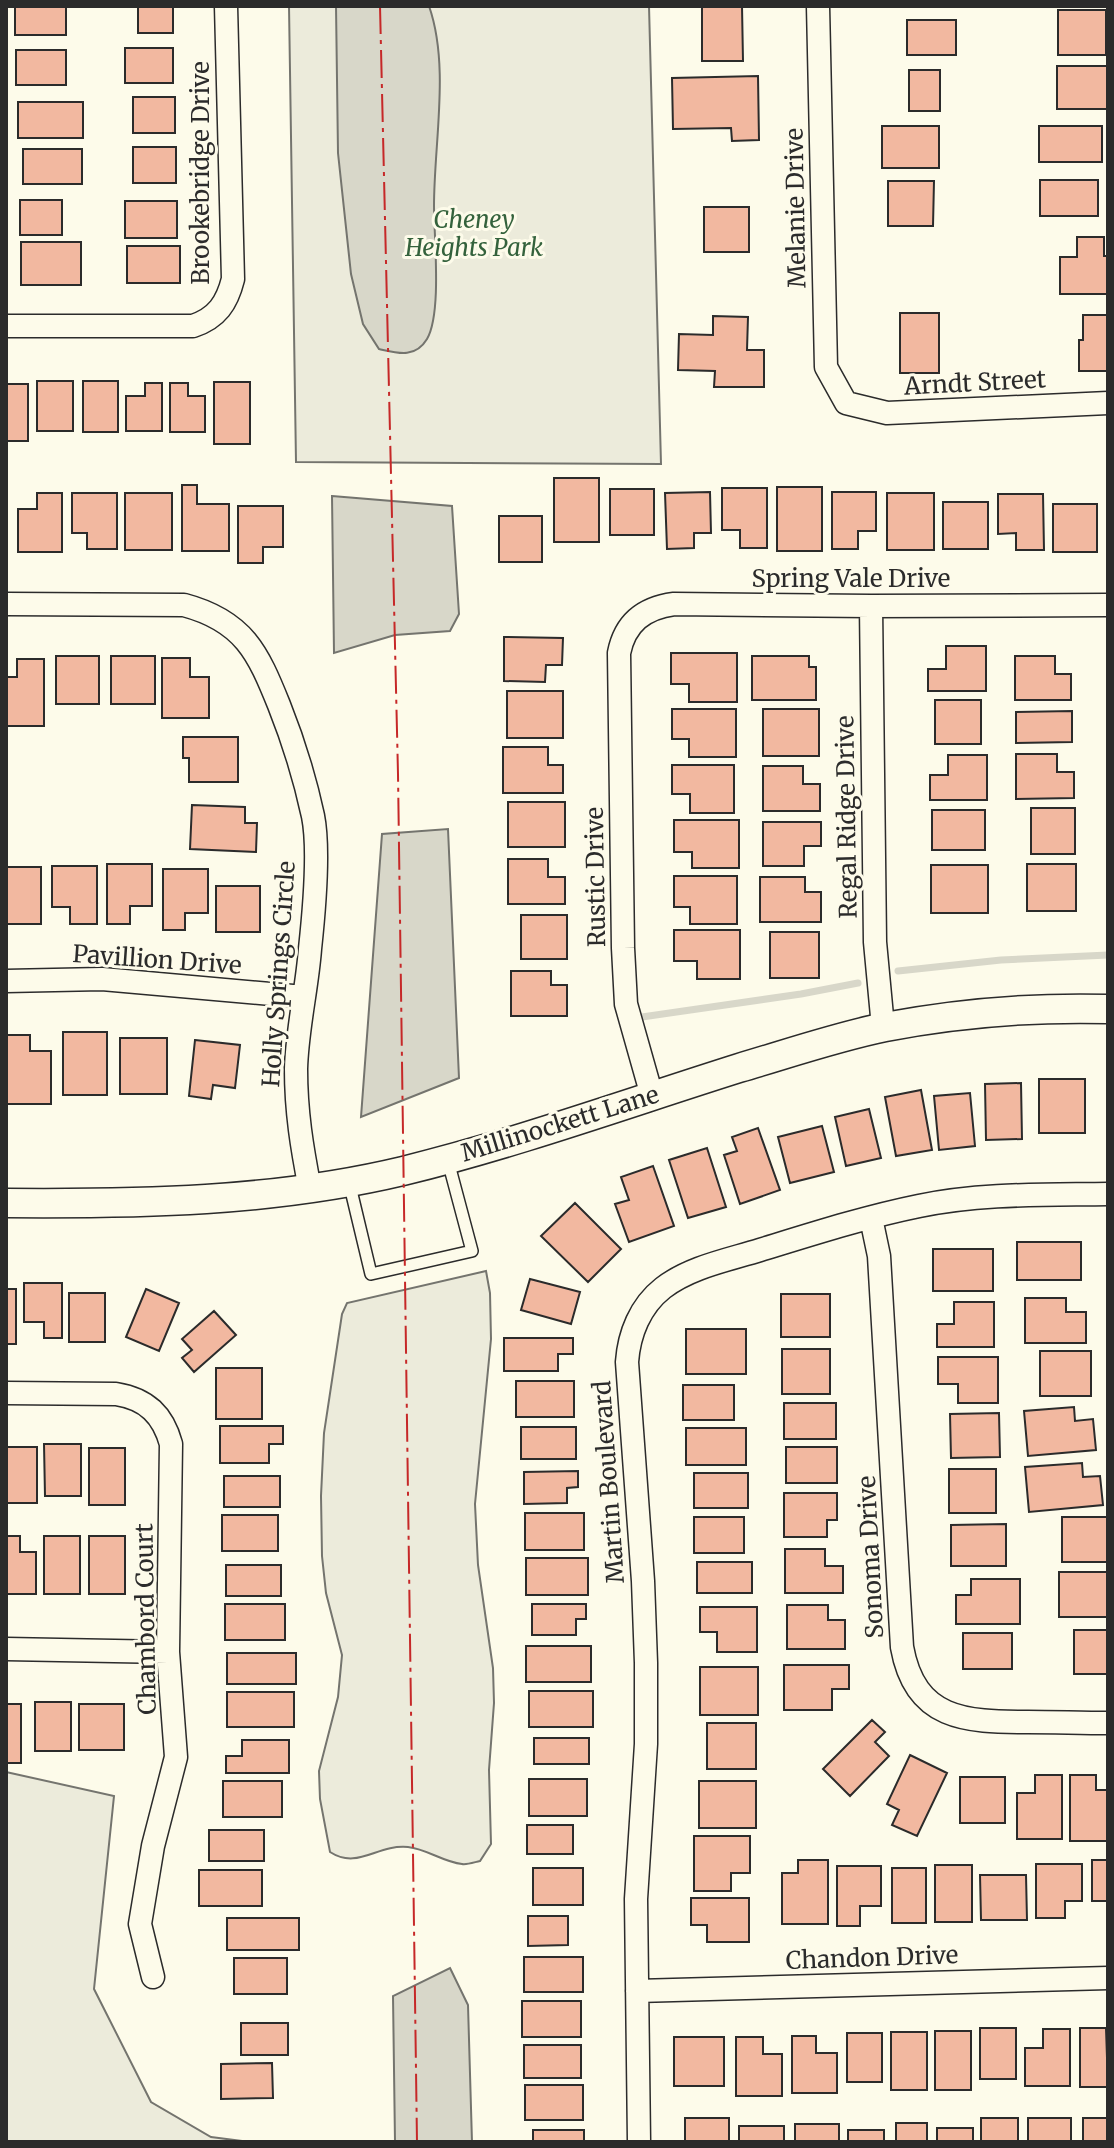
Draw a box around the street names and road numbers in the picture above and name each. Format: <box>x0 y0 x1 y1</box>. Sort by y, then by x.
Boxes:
street label: Brookebridge Drive <box>185 61 216 285</box>
street label: Melanie Drive <box>779 128 812 288</box>
street label: Arndt Street <box>902 363 1047 402</box>
street label: Spring Vale Drive <box>752 563 950 594</box>
street label: Regal Ridge Drive <box>829 715 864 919</box>
street label: Rustic Drive <box>579 807 612 947</box>
street label: Holly Springs Circle <box>255 860 302 1088</box>
street label: Pavillion Drive <box>71 938 243 981</box>
street label: Millinockett Lane <box>457 1079 662 1168</box>
street label: Martin Boulevard <box>586 1380 631 1584</box>
street label: Sonoma Drive <box>851 1475 890 1639</box>
street label: Chambord Court <box>128 1522 163 1715</box>
street label: Chandon Drive <box>785 1939 959 1976</box>

